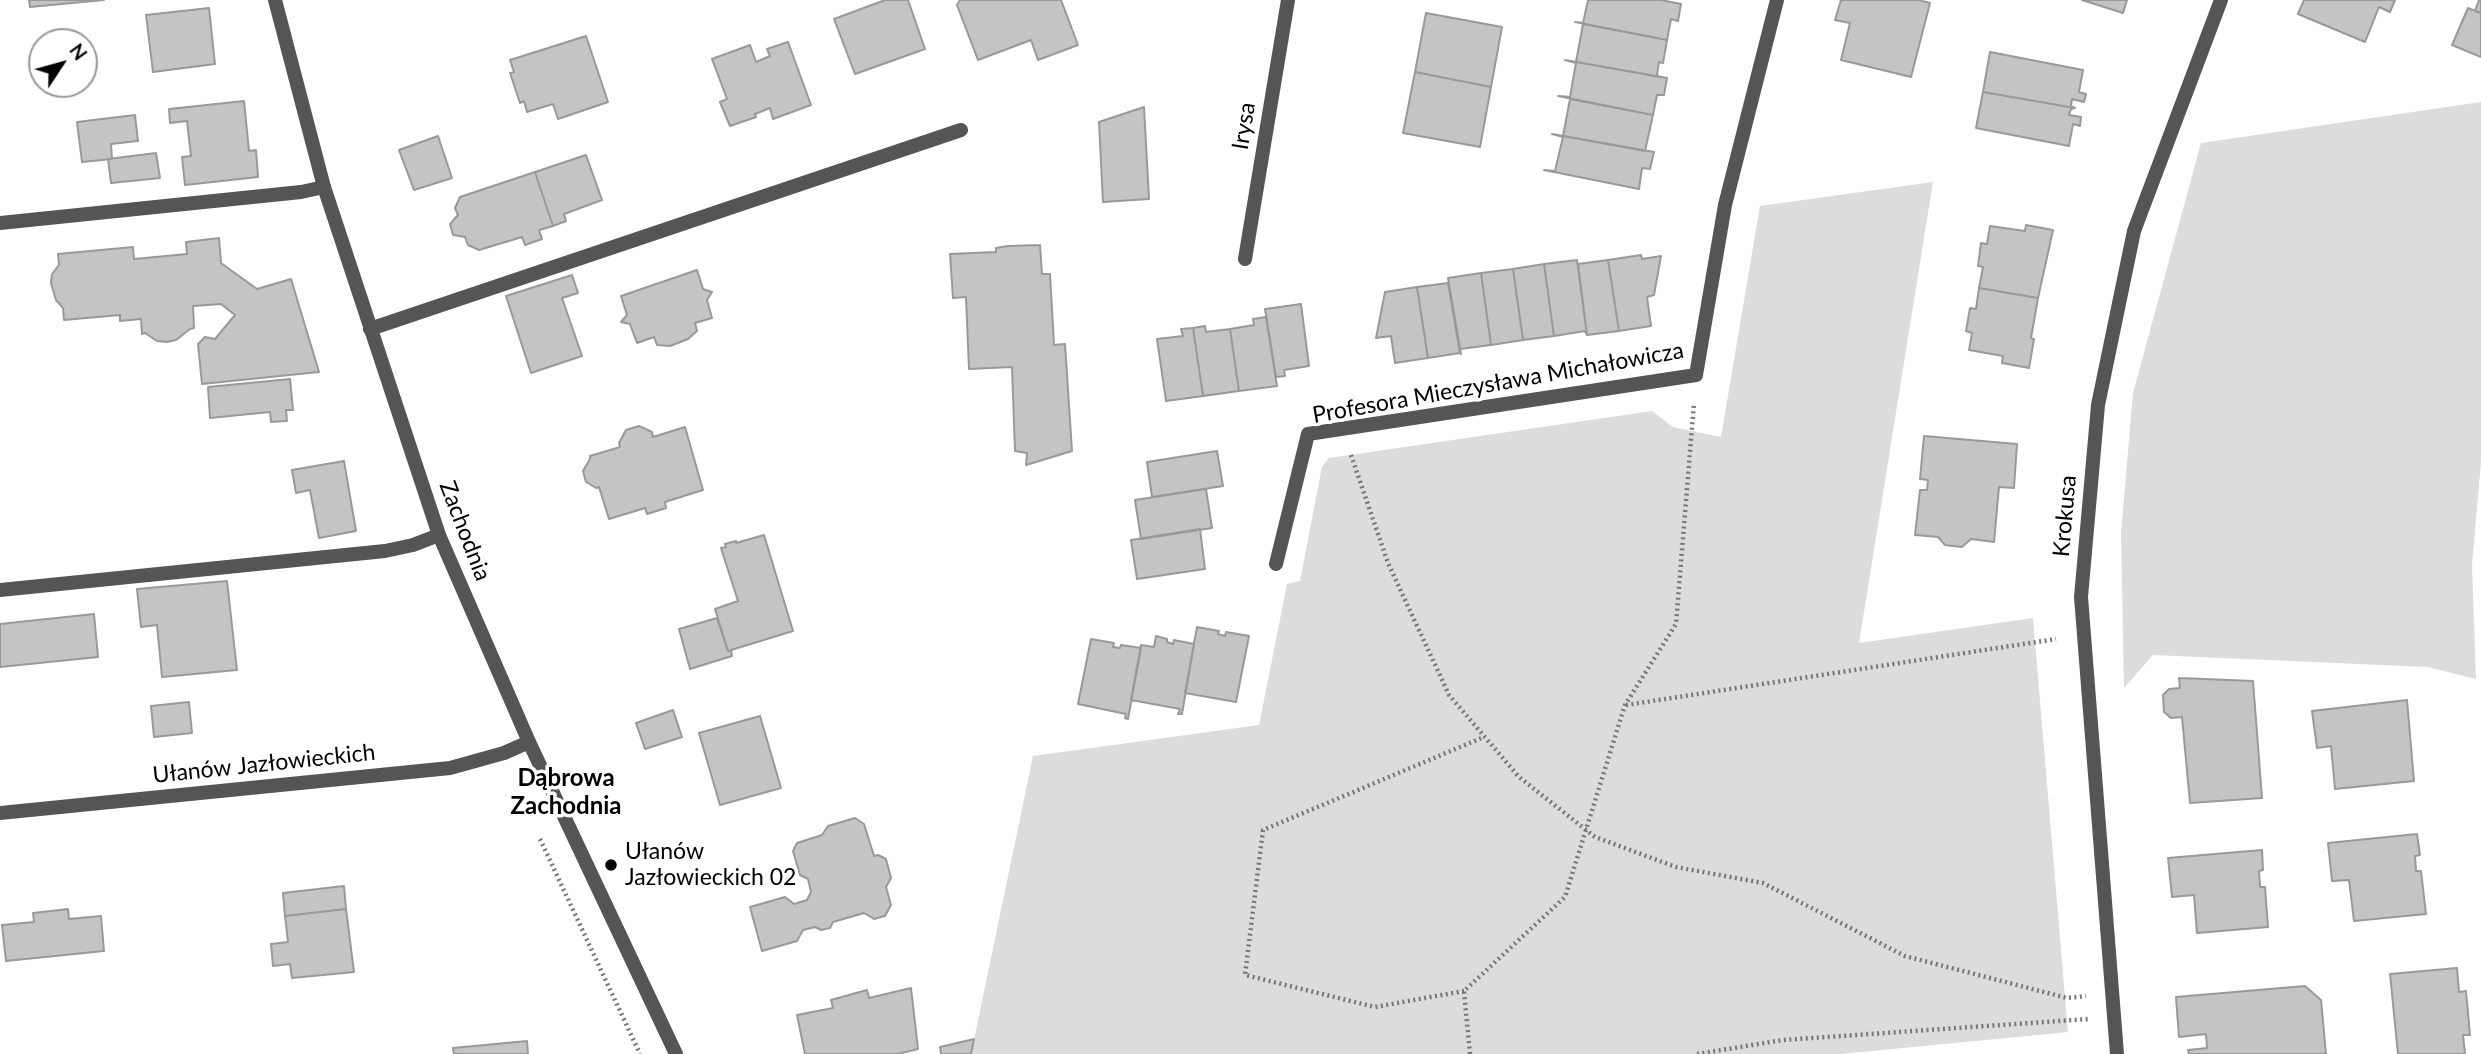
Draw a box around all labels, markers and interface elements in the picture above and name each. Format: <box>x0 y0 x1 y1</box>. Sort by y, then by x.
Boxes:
north arrow <box>28 28 98 98</box>
text: N <box>65 39 92 64</box>
street label: Irysa <box>1227 100 1261 152</box>
street label: Profesora Mieczysława Michałowicza <box>1310 337 1686 429</box>
street label: Krokusa <box>2048 474 2082 558</box>
street label: Zachodnia <box>433 477 497 585</box>
street label: Ułanów Jazłowieckich <box>151 739 377 789</box>
district label: Dąbrowa Zachodnia <box>511 764 621 820</box>
place label: Ułanów Jazłowieckich 02 <box>625 838 796 892</box>
marker: Ułanów Jazłowieckich 02 <box>603 857 619 873</box>

